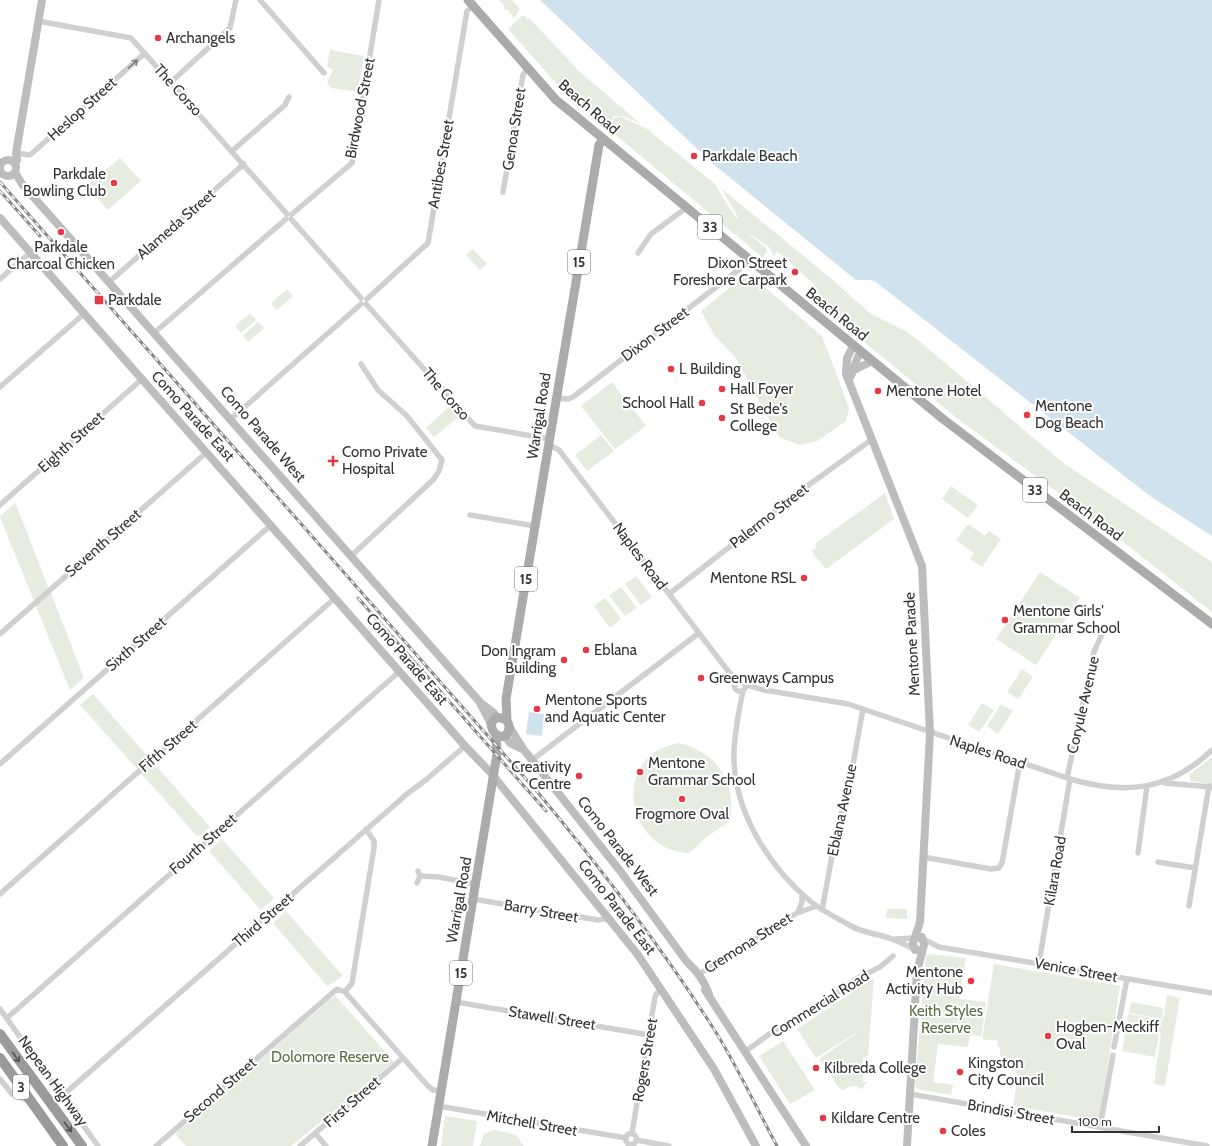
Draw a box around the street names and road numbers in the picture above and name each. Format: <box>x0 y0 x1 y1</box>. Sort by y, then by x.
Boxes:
street label: Birdwood Street <box>341 56 379 160</box>
street label: The Corso <box>150 60 206 120</box>
street label: Heslop Street <box>44 73 120 145</box>
street label: Beach Road <box>555 76 623 138</box>
street label: Genoa Street <box>499 86 529 172</box>
street label: Antibes Street <box>424 118 458 210</box>
street label: Alameda Street <box>133 185 219 263</box>
road number: 33 <box>698 215 722 239</box>
road number: 15 <box>568 250 590 274</box>
street label: Beach Road <box>802 284 872 344</box>
street label: Dixon Street <box>618 303 692 365</box>
street label: The Corso <box>418 364 474 424</box>
street label: Como Parade East <box>148 367 238 465</box>
street label: Warrigal Road <box>523 371 555 461</box>
street label: Como Parade West <box>216 382 310 486</box>
street label: Eighth Street <box>34 408 108 476</box>
road number: 33 <box>1023 478 1047 502</box>
street label: Palermo Street <box>726 480 812 552</box>
street label: Beach Road <box>1056 485 1126 545</box>
street label: Seventh Street <box>61 505 145 581</box>
street label: Naples Road <box>609 519 671 593</box>
road number: 15 <box>515 567 537 591</box>
street label: Mentone Parade <box>900 591 924 696</box>
street label: Como Parade East <box>362 609 452 709</box>
street label: Sixth Street <box>102 613 170 675</box>
street label: Coryule Avenue <box>1063 654 1103 756</box>
street label: Fifth Street <box>135 716 201 776</box>
street label: Naples Road <box>948 731 1028 773</box>
street label: Eblana Avenue <box>823 762 861 858</box>
street label: Como Parade West <box>574 793 662 899</box>
street label: Fourth Street <box>166 810 240 878</box>
street label: Kilara Road <box>1040 835 1070 907</box>
street label: Warrigal Road <box>443 855 475 945</box>
street label: Como Parade East <box>574 856 660 958</box>
street label: Third Street <box>229 889 297 951</box>
street label: Barry Street <box>502 896 580 926</box>
street label: Cremona Street <box>701 909 795 977</box>
street label: Venice Street <box>1033 954 1119 986</box>
road number: 15 <box>450 961 472 985</box>
street label: Commercial Road <box>768 967 872 1041</box>
street label: Stawell Street <box>507 1002 597 1034</box>
street label: Rogers Street <box>629 1017 661 1103</box>
street label: Nepean Highway <box>14 1032 92 1130</box>
street label: Second Street <box>180 1054 260 1126</box>
street label: First Street <box>320 1073 384 1131</box>
road number: 3 <box>13 1075 29 1099</box>
street label: Brindisi Street <box>966 1095 1056 1129</box>
street label: Mitchell Street <box>485 1106 579 1140</box>

